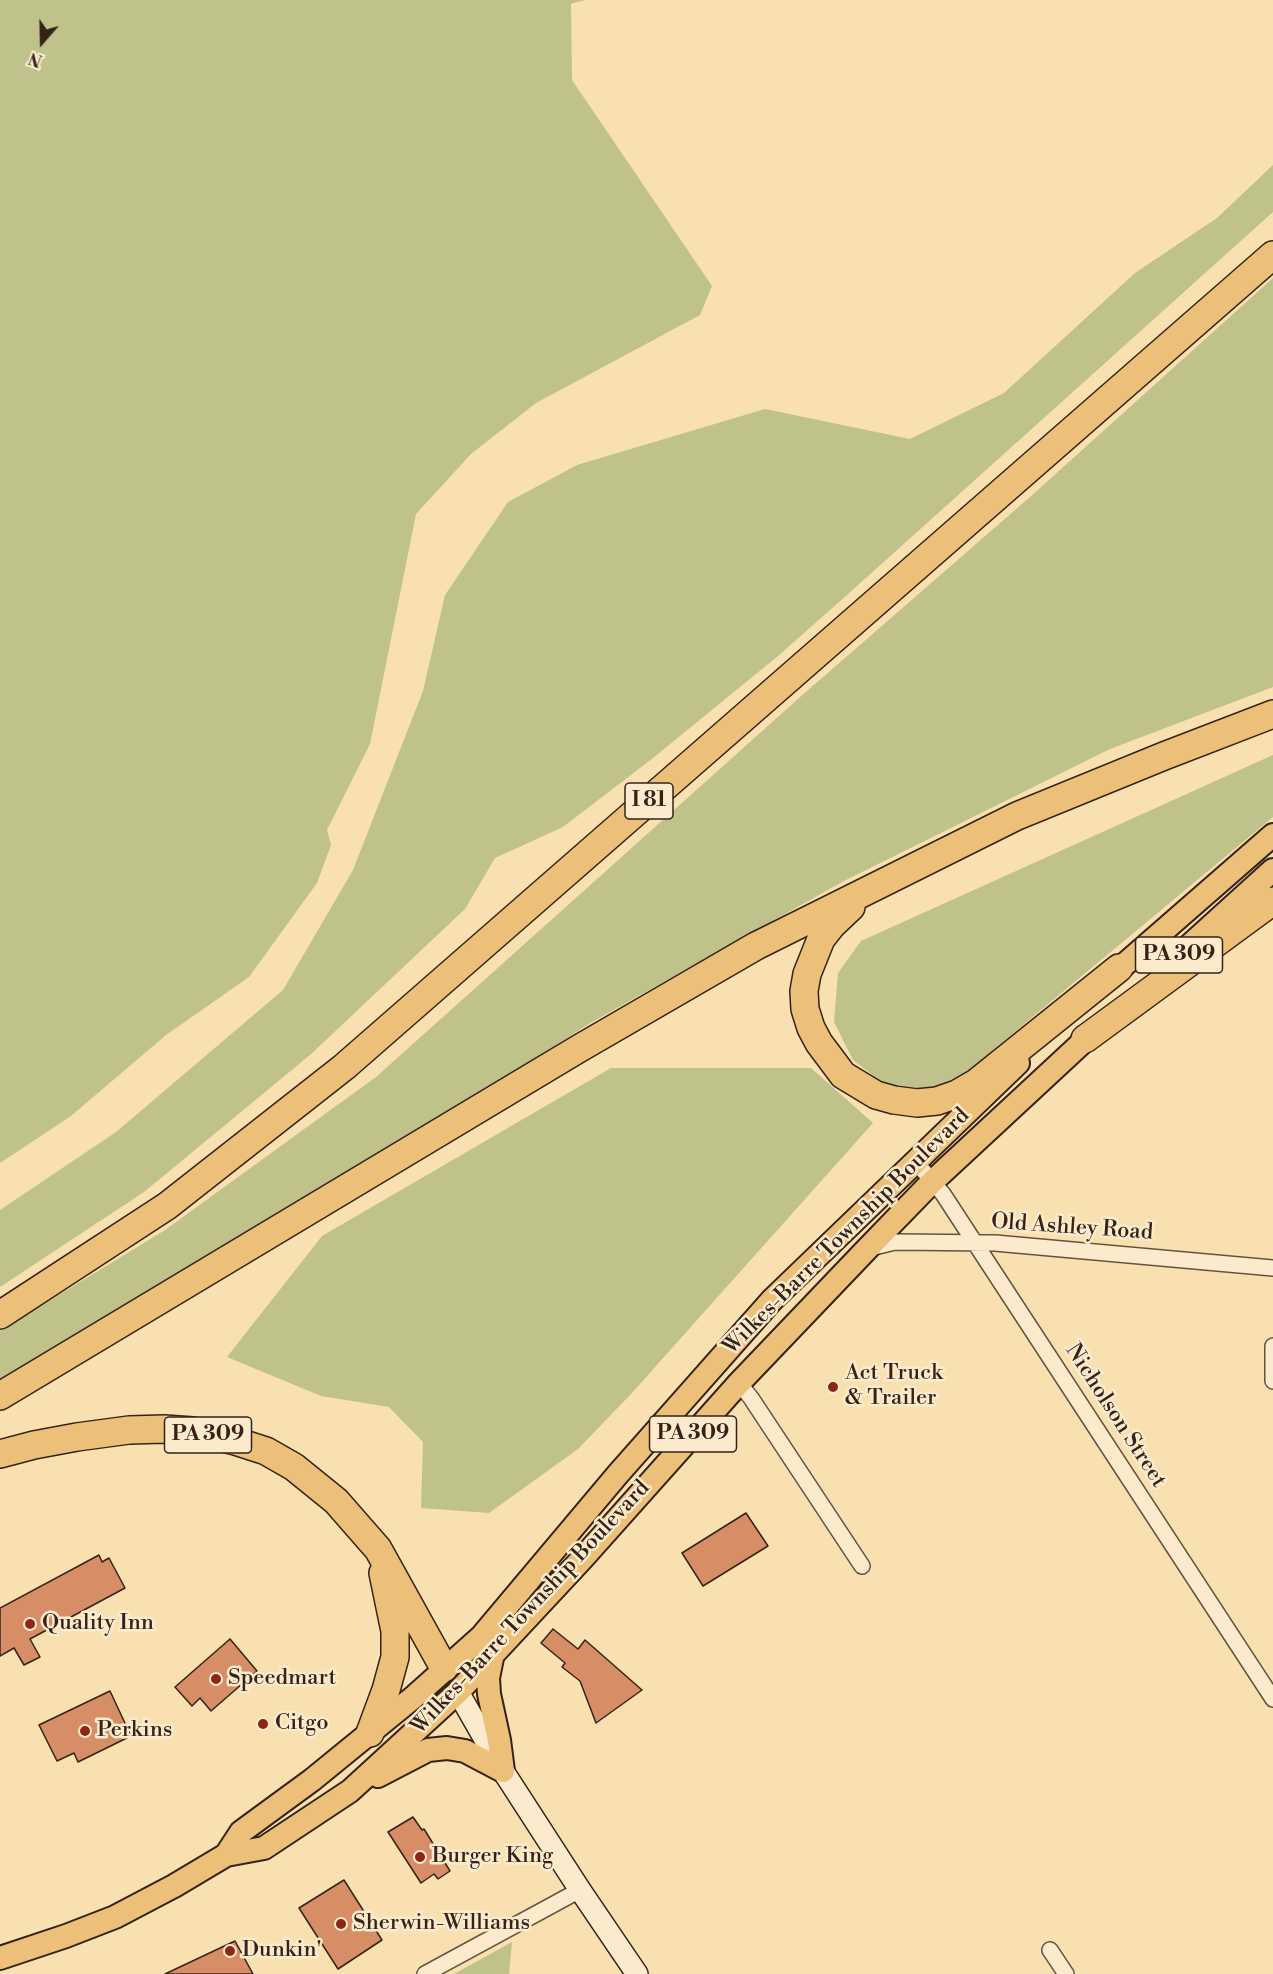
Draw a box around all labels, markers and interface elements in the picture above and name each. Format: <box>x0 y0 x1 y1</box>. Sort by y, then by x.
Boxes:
north arrow <box>12 12 72 72</box>
text: N <box>26 47 45 70</box>
road number: I 81 <box>625 783 673 819</box>
road number: PA 309 <box>1136 937 1222 973</box>
street label: Wilkes-Barre Township Boulevard <box>718 1103 976 1361</box>
street label: Old Ashley Road <box>990 1209 1154 1247</box>
street label: Nicholson Street <box>1059 1339 1171 1493</box>
place label: Act Truck & Trailer <box>845 1361 943 1412</box>
marker: Act Truck & Trailer <box>826 1380 840 1394</box>
road number: PA 309 <box>650 1416 736 1452</box>
road number: PA 309 <box>164 1417 252 1453</box>
street label: Wilkes-Barre Township Boulevard <box>406 1475 656 1741</box>
place label: Quality Inn <box>42 1611 154 1637</box>
marker: Quality Inn <box>23 1617 37 1631</box>
place label: Speedmart <box>228 1666 336 1692</box>
marker: Speedmart <box>209 1672 223 1686</box>
place label: Citgo <box>275 1711 329 1737</box>
marker: Citgo <box>256 1717 270 1731</box>
place label: Perkins <box>97 1718 172 1744</box>
marker: Perkins <box>78 1724 92 1738</box>
place label: Burger King <box>432 1844 553 1870</box>
marker: Burger King <box>413 1850 427 1864</box>
place label: Sherwin-Williams <box>353 1911 530 1937</box>
marker: Sherwin-Williams <box>334 1917 348 1931</box>
place label: Dunkin' <box>242 1938 322 1964</box>
marker: Dunkin' <box>223 1944 237 1958</box>

